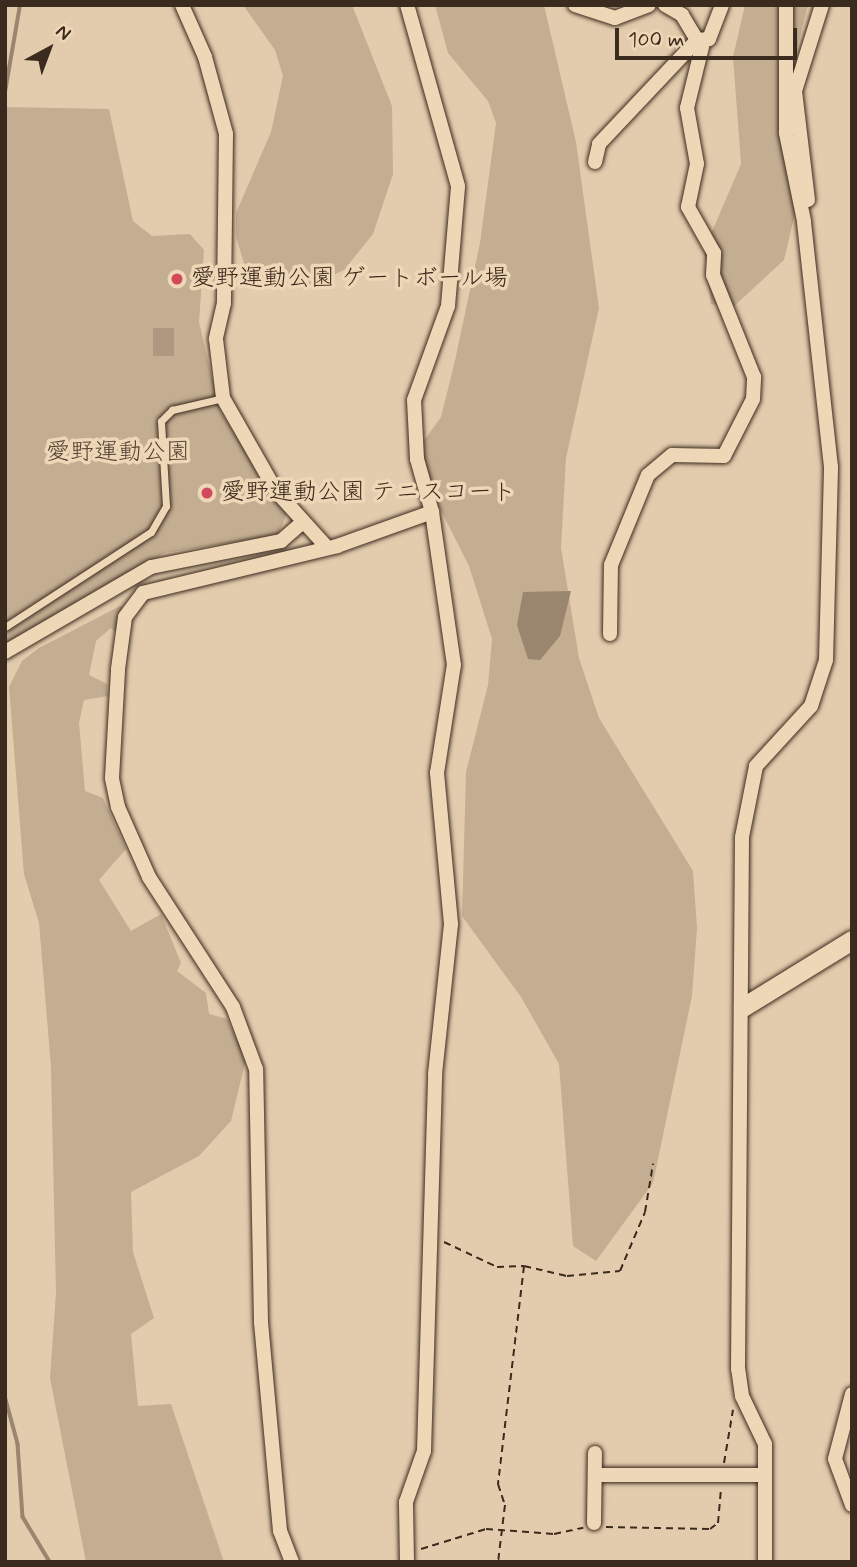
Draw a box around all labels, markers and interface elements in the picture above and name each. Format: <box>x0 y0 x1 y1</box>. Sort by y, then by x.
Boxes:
north arrow <box>14 14 84 84</box>
scale bar <box>619 14 801 58</box>
text: N <box>50 19 76 46</box>
text: 100 m <box>628 26 684 54</box>
place label: 愛野運動公園 ゲートボール場 <box>191 265 509 293</box>
marker: 愛野運動公園 ゲートボール場 <box>169 271 185 287</box>
park label: 愛野運動公園 <box>46 439 190 467</box>
place label: 愛野運動公園 テニスコート <box>221 479 515 507</box>
marker: 愛野運動公園 テニスコート <box>199 485 215 501</box>

